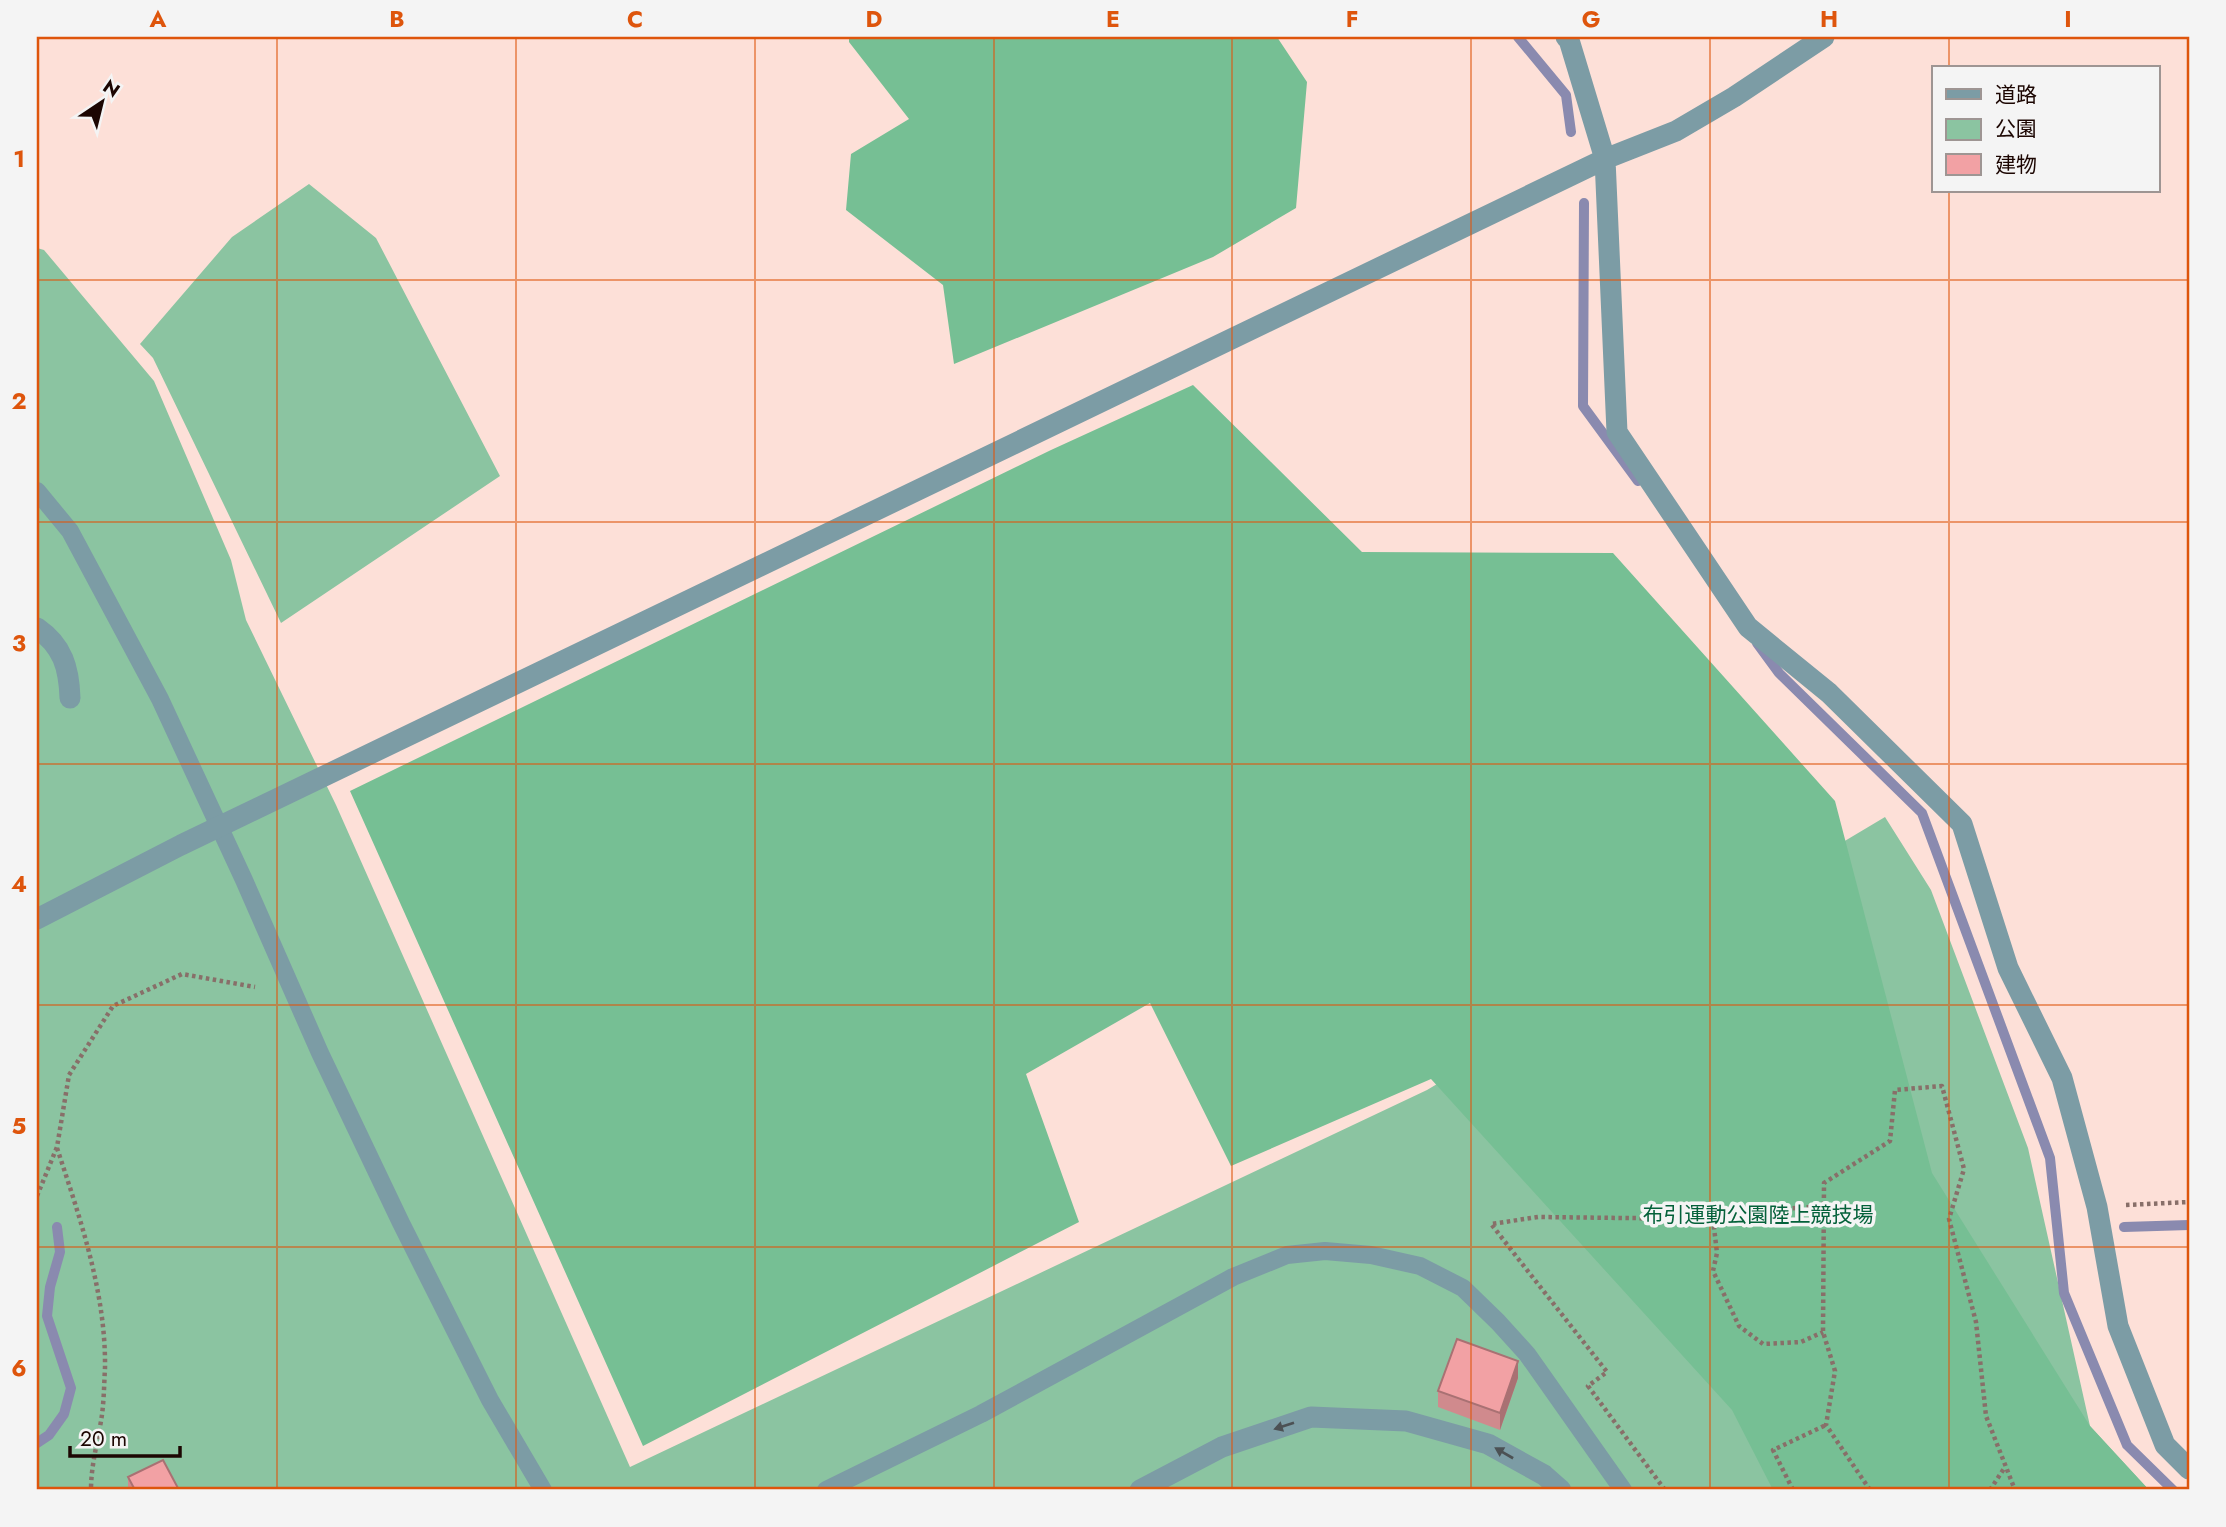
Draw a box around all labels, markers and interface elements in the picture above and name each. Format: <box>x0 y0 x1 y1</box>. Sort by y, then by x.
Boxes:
text: A <box>149 2 167 36</box>
text: B <box>389 2 405 36</box>
text: C <box>627 2 643 36</box>
text: D <box>866 2 883 36</box>
text: E <box>1106 2 1120 36</box>
text: F <box>1346 2 1358 36</box>
text: G <box>1582 2 1600 36</box>
text: H <box>1820 2 1838 36</box>
text: I <box>2064 2 2072 36</box>
north arrow <box>66 66 136 136</box>
legend <box>1932 66 2160 192</box>
text: N <box>98 73 125 104</box>
text: 道路 <box>1995 80 2037 110</box>
text: 公園 <box>1995 114 2037 144</box>
text: 1 <box>13 142 25 176</box>
text: 建物 <box>1995 150 2037 180</box>
text: 2 <box>11 384 27 418</box>
text: 3 <box>12 626 26 660</box>
text: 4 <box>11 867 27 901</box>
text: 5 <box>12 1109 26 1143</box>
park label: 布引運動公園陸上競技場 <box>1643 1200 1874 1230</box>
text: 6 <box>11 1351 27 1385</box>
scale bar <box>70 1415 180 1459</box>
one-way arrow <box>1273 1421 1294 1432</box>
text: 20 m <box>80 1424 127 1454</box>
one-way arrow <box>1495 1447 1514 1459</box>

